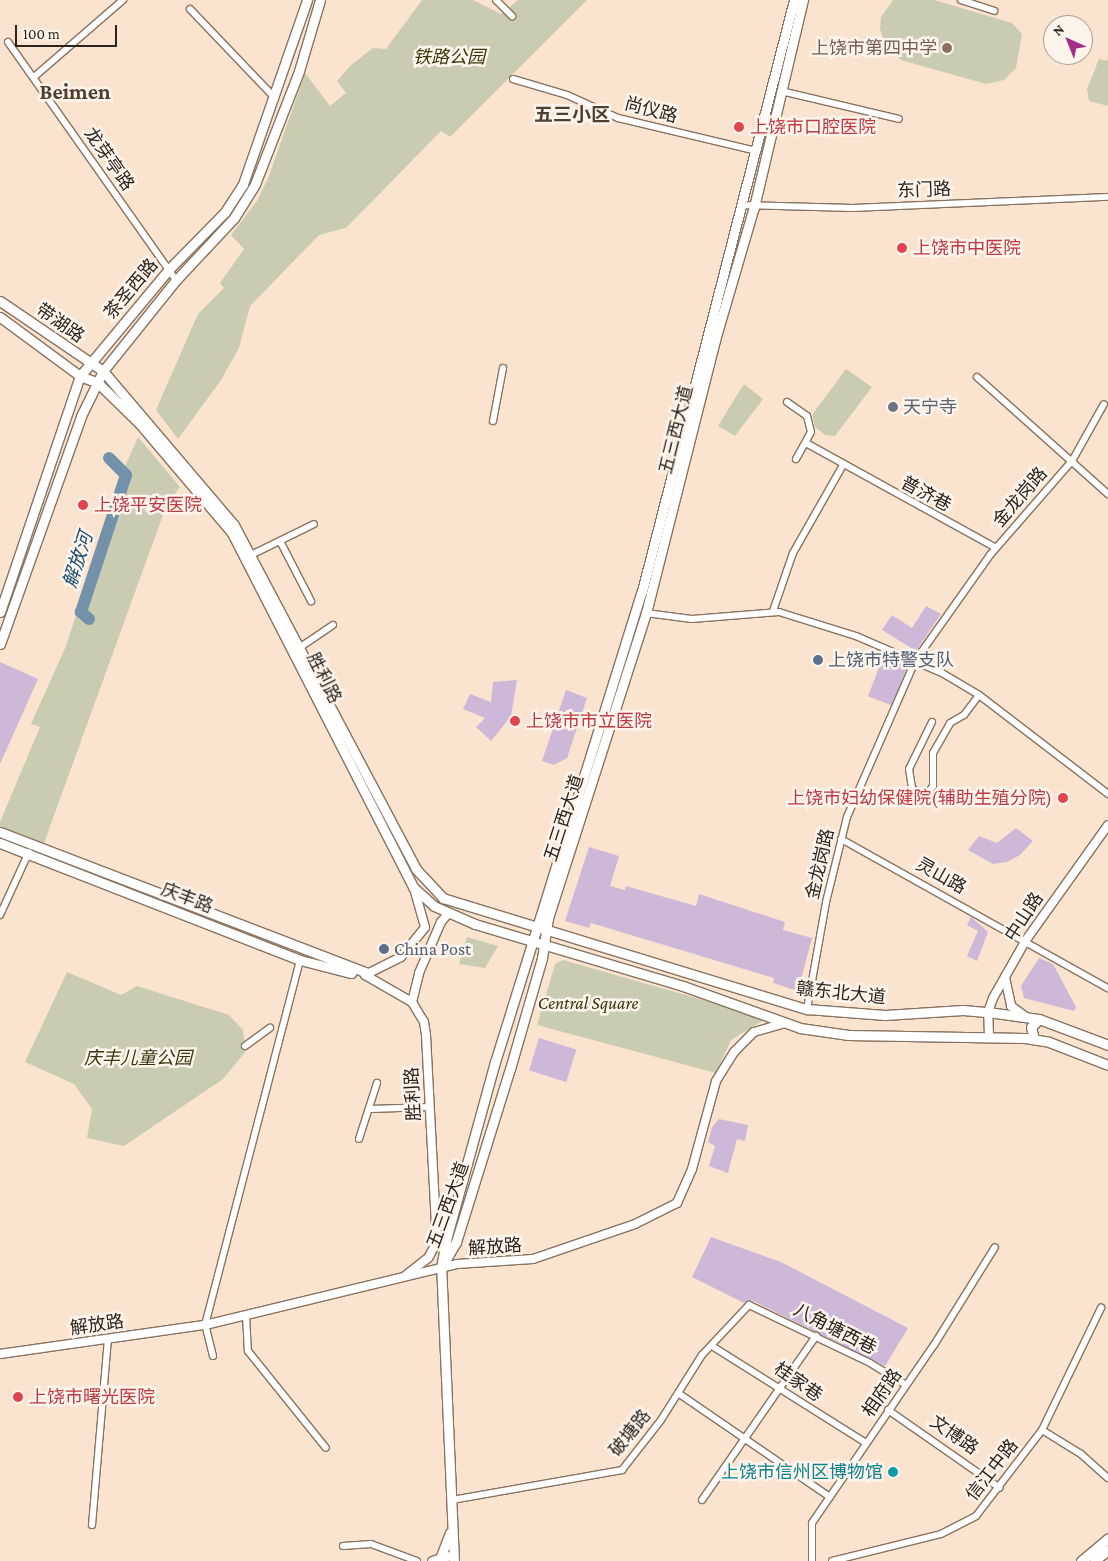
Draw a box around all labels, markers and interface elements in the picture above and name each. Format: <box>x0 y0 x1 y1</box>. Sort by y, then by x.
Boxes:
scale bar <box>18 15 120 47</box>
north arrow <box>1043 15 1093 65</box>
text: N <box>1049 21 1067 39</box>
text: 100 m <box>23 26 60 42</box>
place label: 上饶市第四中学 <box>811 37 937 59</box>
marker: 上饶市第四中学 <box>941 42 953 54</box>
park label: 铁路公园 <box>413 46 485 68</box>
district label: Beimen <box>39 79 111 105</box>
street label: 尚仪路 <box>622 93 680 127</box>
district label: 五三小区 <box>534 104 610 126</box>
place label: 上饶市口腔医院 <box>750 116 876 138</box>
marker: 上饶市口腔医院 <box>732 120 746 134</box>
street label: 龙芽亭路 <box>80 123 138 195</box>
street label: 东门路 <box>897 178 951 202</box>
place label: 上饶市中医院 <box>913 237 1021 259</box>
marker: 上饶市中医院 <box>895 241 909 255</box>
street label: 茶圣西路 <box>100 254 162 324</box>
street label: 带湖路 <box>32 299 88 347</box>
street label: 五三西大道 <box>655 384 697 476</box>
place label: 天宁寺 <box>903 396 957 418</box>
marker: 天宁寺 <box>887 401 899 413</box>
street label: 金龙岗路 <box>988 463 1052 531</box>
street label: 普济巷 <box>897 472 955 516</box>
place label: 上饶平安医院 <box>94 494 202 516</box>
marker: 上饶平安医院 <box>76 498 90 512</box>
water label: 解放河 <box>58 529 98 591</box>
street label: 胜利路 <box>302 649 346 707</box>
place label: 上饶市特警支队 <box>828 649 954 671</box>
marker: 上饶市特警支队 <box>812 654 824 666</box>
place label: 上饶市市立医院 <box>526 710 652 732</box>
marker: 上饶市市立医院 <box>508 714 522 728</box>
street label: 五三西大道 <box>540 772 588 864</box>
place label: 上饶市妇幼保健院(辅助生殖分院) <box>787 787 1052 809</box>
marker: 上饶市妇幼保健院(辅助生殖分院) <box>1056 791 1070 805</box>
street label: 金龙岗路 <box>801 826 839 902</box>
street label: 灵山路 <box>912 853 970 899</box>
street label: 庆丰路 <box>158 878 216 918</box>
street label: 中山路 <box>1000 888 1048 946</box>
place label: China Post <box>394 938 471 960</box>
marker: China Post <box>378 943 390 955</box>
street label: 赣东北大道 <box>795 978 887 1008</box>
park label: Central Square <box>538 992 638 1014</box>
park label: 庆丰儿童公园 <box>84 1047 192 1069</box>
street label: 胜利路 <box>401 1066 425 1122</box>
street label: 五三西大道 <box>422 1159 474 1251</box>
street label: 解放路 <box>467 1234 523 1260</box>
street label: 八角塘西巷 <box>790 1299 880 1359</box>
street label: 解放路 <box>69 1311 125 1339</box>
street label: 桂家巷 <box>770 1358 826 1406</box>
street label: 相府路 <box>858 1365 906 1421</box>
place label: 上饶市曙光医院 <box>29 1386 155 1408</box>
marker: 上饶市曙光医院 <box>11 1390 25 1404</box>
street label: 破塘路 <box>605 1405 655 1461</box>
street label: 文博路 <box>926 1411 982 1459</box>
street label: 信江中路 <box>961 1435 1023 1505</box>
place label: 上饶市信州区博物馆 <box>721 1461 883 1483</box>
marker: 上饶市信州区博物馆 <box>887 1466 899 1478</box>

